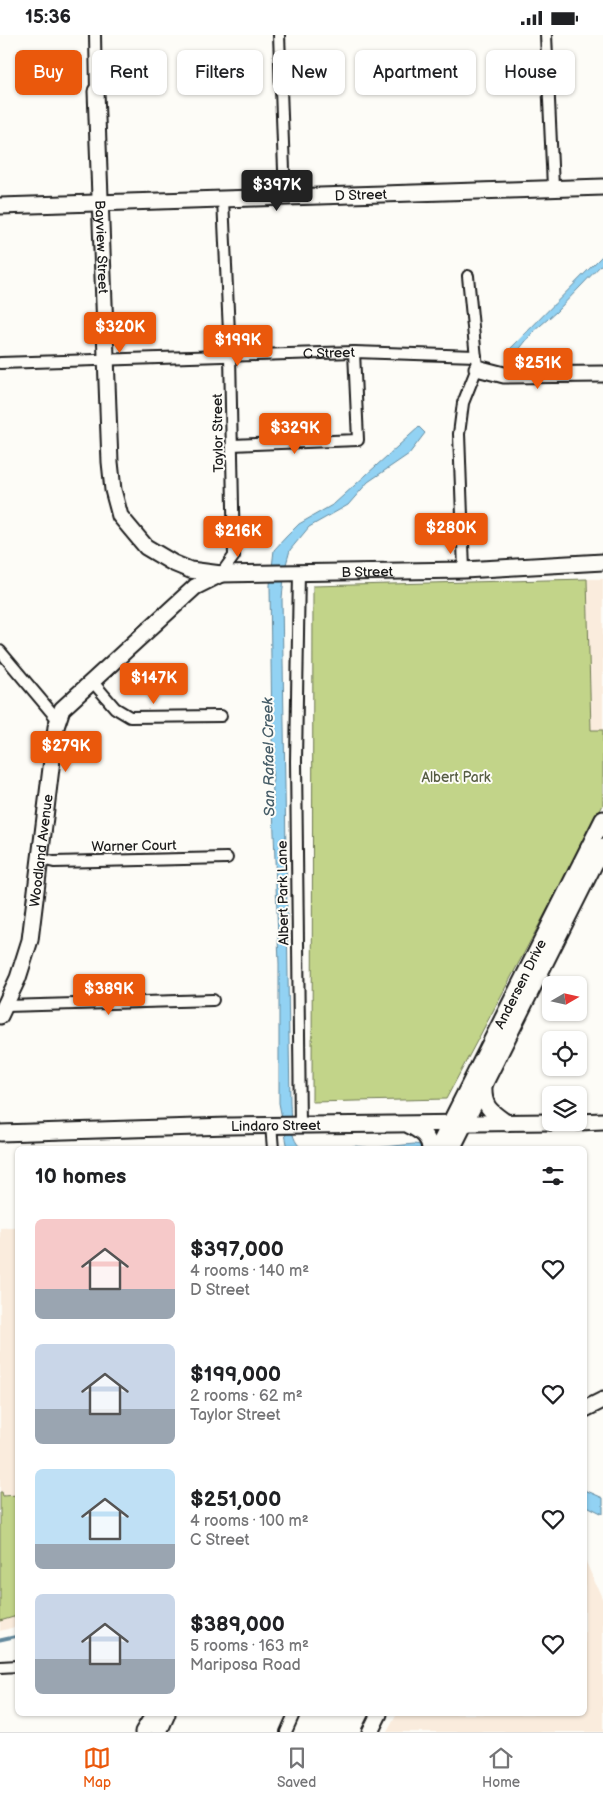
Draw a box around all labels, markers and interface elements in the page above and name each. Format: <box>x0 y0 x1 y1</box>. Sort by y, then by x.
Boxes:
text: 15:36 <box>25 6 71 29</box>
chip: Buy <box>15 50 82 95</box>
chip: Rent <box>92 50 167 95</box>
chip: Filters <box>177 50 263 95</box>
chip: New <box>273 50 345 95</box>
chip: Apartment <box>355 50 476 95</box>
chip: House <box>486 50 575 95</box>
pin: $397K <box>242 169 312 212</box>
text: $397K <box>253 176 301 195</box>
street label: D Street <box>334 185 388 204</box>
street label: Bayview Street <box>92 200 112 295</box>
pin: $320K <box>85 311 155 354</box>
text: $320K <box>95 318 145 337</box>
pin: $199K <box>203 325 273 367</box>
text: $199K <box>215 331 261 350</box>
street label: C Street <box>303 343 356 362</box>
pin: $251K <box>503 347 573 390</box>
text: $251K <box>515 354 561 373</box>
street label: Taylor Street <box>209 393 227 473</box>
pin: $329K <box>260 413 330 455</box>
text: $329K <box>270 419 320 438</box>
pin: $280K <box>416 513 486 555</box>
pin: $216K <box>203 515 273 558</box>
text: $280K <box>426 519 476 538</box>
text: $216K <box>214 522 262 541</box>
street label: B Street <box>341 563 394 581</box>
pin: $147K <box>119 663 189 705</box>
text: $147K <box>131 669 177 688</box>
water label: San Rafael Creek <box>258 697 280 817</box>
pin: $279K <box>31 731 101 773</box>
text: $279K <box>42 737 90 756</box>
park label: Albert Park <box>421 769 491 786</box>
street label: Woodland Avenue <box>26 793 56 908</box>
street label: Warner Court <box>91 837 177 855</box>
street label: Albert Park Lane <box>274 840 292 946</box>
street label: Andersen Drive <box>491 936 550 1031</box>
pin: $389K <box>74 973 144 1016</box>
north arrow <box>542 976 588 1021</box>
map controls <box>542 976 587 1131</box>
text: $389K <box>84 980 134 999</box>
button: locate <box>542 1031 587 1076</box>
button: layers <box>542 1086 587 1131</box>
street label: Lindaro Street <box>231 1116 322 1134</box>
icon: filters <box>539 1162 567 1190</box>
text: 10 homes <box>35 1164 126 1189</box>
text: $397,000 <box>190 1237 284 1262</box>
icon: home <box>75 1239 135 1299</box>
icon: heart <box>539 1255 567 1283</box>
text: 4 rooms · 140 m² <box>190 1262 309 1281</box>
text: D Street <box>190 1281 250 1300</box>
text: $199,000 <box>190 1362 281 1387</box>
icon: home <box>75 1364 135 1424</box>
icon: heart <box>539 1380 567 1408</box>
text: 2 rooms · 62 m² <box>190 1387 303 1406</box>
text: Taylor Street <box>190 1406 280 1425</box>
text: $251,000 <box>190 1487 281 1512</box>
icon: home <box>75 1489 135 1549</box>
icon: heart <box>539 1505 567 1533</box>
text: 4 rooms · 100 m² <box>190 1512 309 1531</box>
text: C Street <box>190 1531 249 1550</box>
text: $389,000 <box>190 1612 285 1637</box>
icon: home <box>75 1614 135 1674</box>
icon: heart <box>539 1630 567 1658</box>
text: 5 rooms · 163 m² <box>190 1637 309 1656</box>
text: Mariposa Road <box>190 1656 301 1675</box>
tab: Map <box>83 1744 111 1791</box>
tab: Saved <box>277 1744 316 1791</box>
tab: Home <box>482 1744 520 1791</box>

